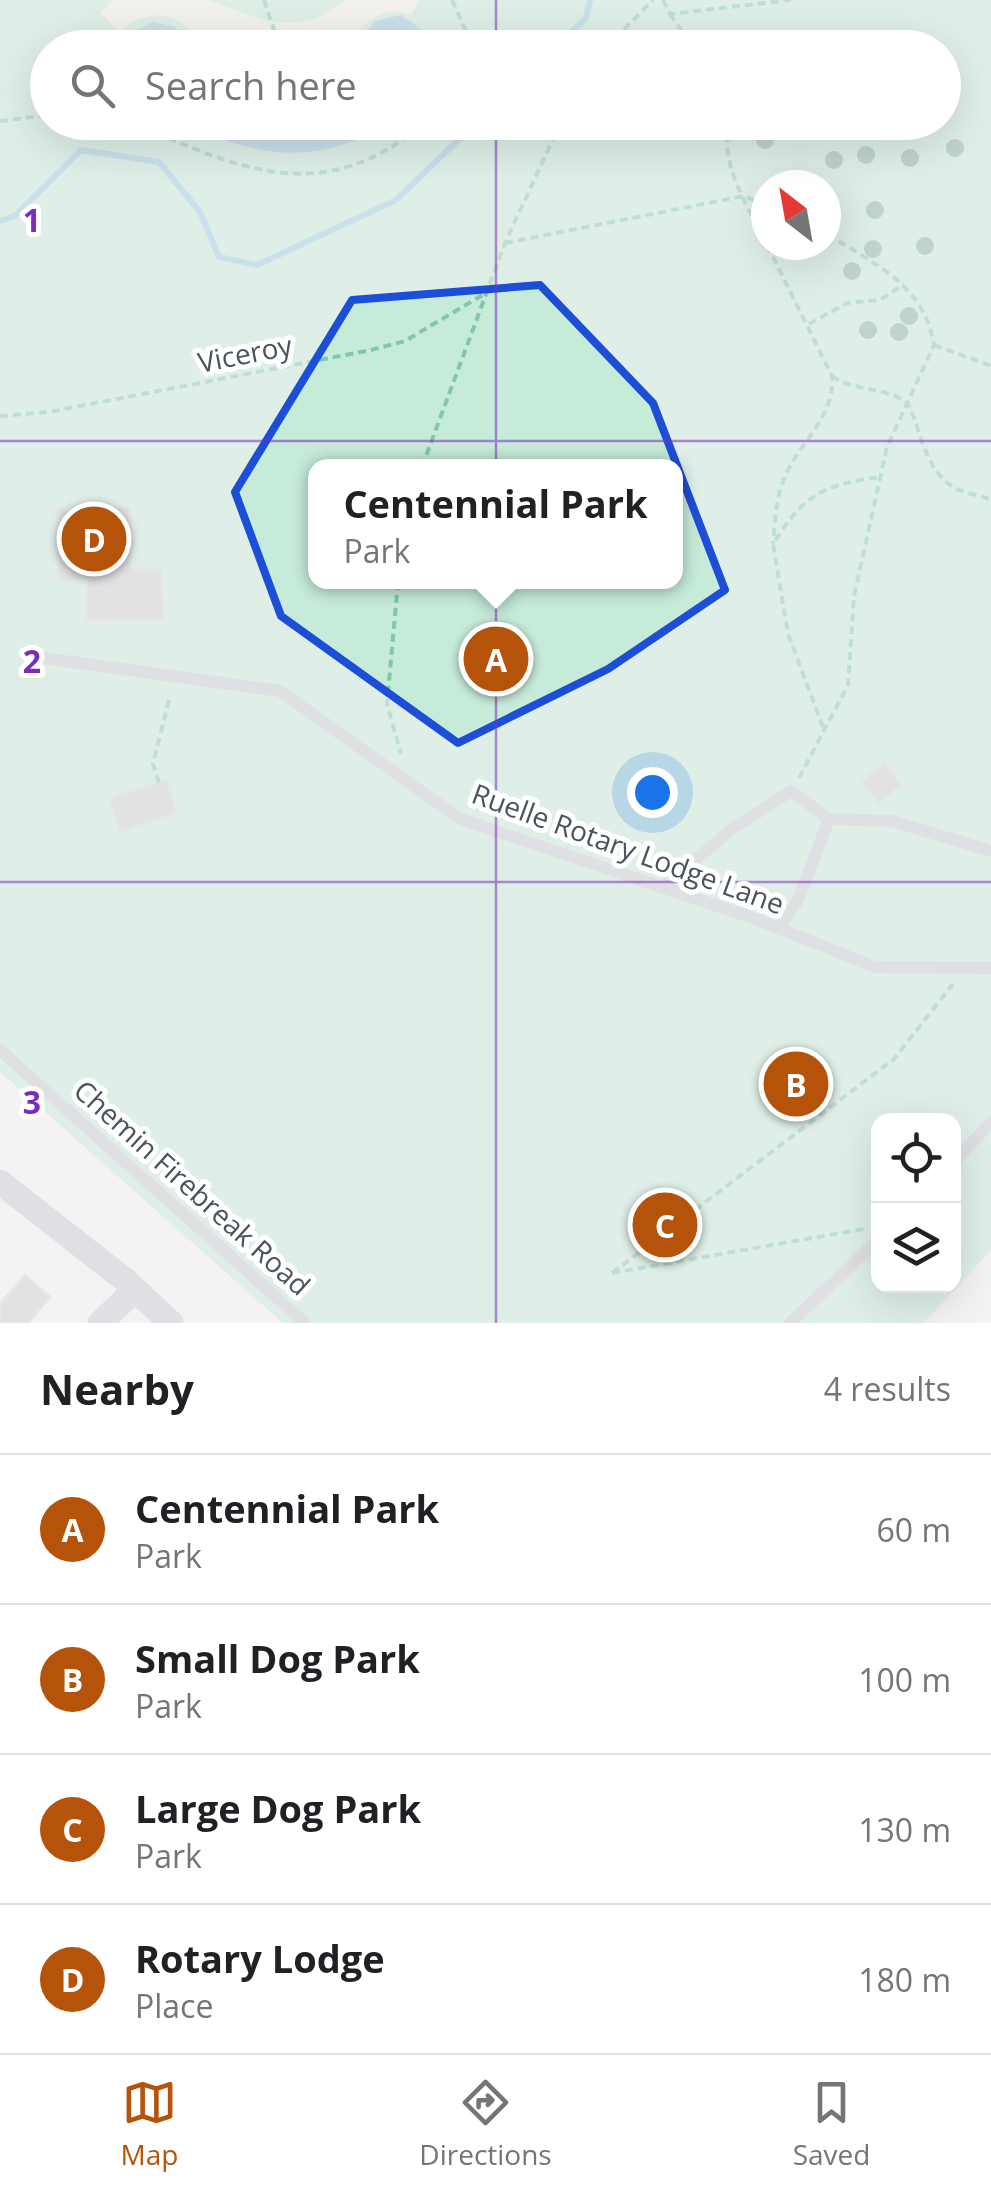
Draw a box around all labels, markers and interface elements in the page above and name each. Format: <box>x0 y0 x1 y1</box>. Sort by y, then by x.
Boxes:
search box <box>30 30 961 140</box>
icon: search <box>65 58 120 113</box>
text: Search here <box>145 59 357 111</box>
north arrow <box>751 170 841 260</box>
text: 1 <box>23 198 41 241</box>
street label: Viceroy <box>194 325 296 381</box>
popup <box>308 459 683 589</box>
text: Centennial Park <box>343 477 648 529</box>
pin: D <box>62 502 126 576</box>
text: Park <box>343 529 410 572</box>
pin: A <box>464 622 528 696</box>
text: 2 <box>23 639 41 682</box>
your location <box>627 767 678 818</box>
street label: Ruelle Rotary Lodge Lane <box>467 774 790 922</box>
pin: B <box>764 1046 828 1122</box>
street label: Chemin Firebreak Road <box>67 1071 319 1304</box>
text: 3 <box>23 1080 41 1123</box>
map controls <box>871 1113 961 1293</box>
button: locate <box>871 1113 961 1203</box>
pin: C <box>632 1188 698 1262</box>
button: layers <box>871 1203 961 1293</box>
text: Nearby <box>40 1360 194 1417</box>
text: 4 results <box>824 1367 951 1410</box>
text: Centennial Park <box>135 1482 439 1534</box>
text: A <box>61 1508 84 1551</box>
text: 60 m <box>876 1508 951 1551</box>
text: Park <box>135 1534 202 1577</box>
text: Small Dog Park <box>135 1632 420 1684</box>
text: B <box>62 1658 83 1701</box>
text: 100 m <box>858 1658 951 1701</box>
text: Park <box>135 1684 202 1727</box>
text: Large Dog Park <box>135 1782 421 1834</box>
text: C <box>62 1808 83 1851</box>
text: 130 m <box>858 1808 951 1851</box>
text: Park <box>135 1834 202 1877</box>
text: Rotary Lodge <box>135 1932 385 1984</box>
text: D <box>61 1958 84 2001</box>
text: 180 m <box>858 1958 951 2001</box>
text: Place <box>135 1984 213 2027</box>
tab: Map <box>120 2075 178 2173</box>
tab: Directions <box>419 2075 552 2173</box>
tab: Saved <box>793 2075 870 2173</box>

